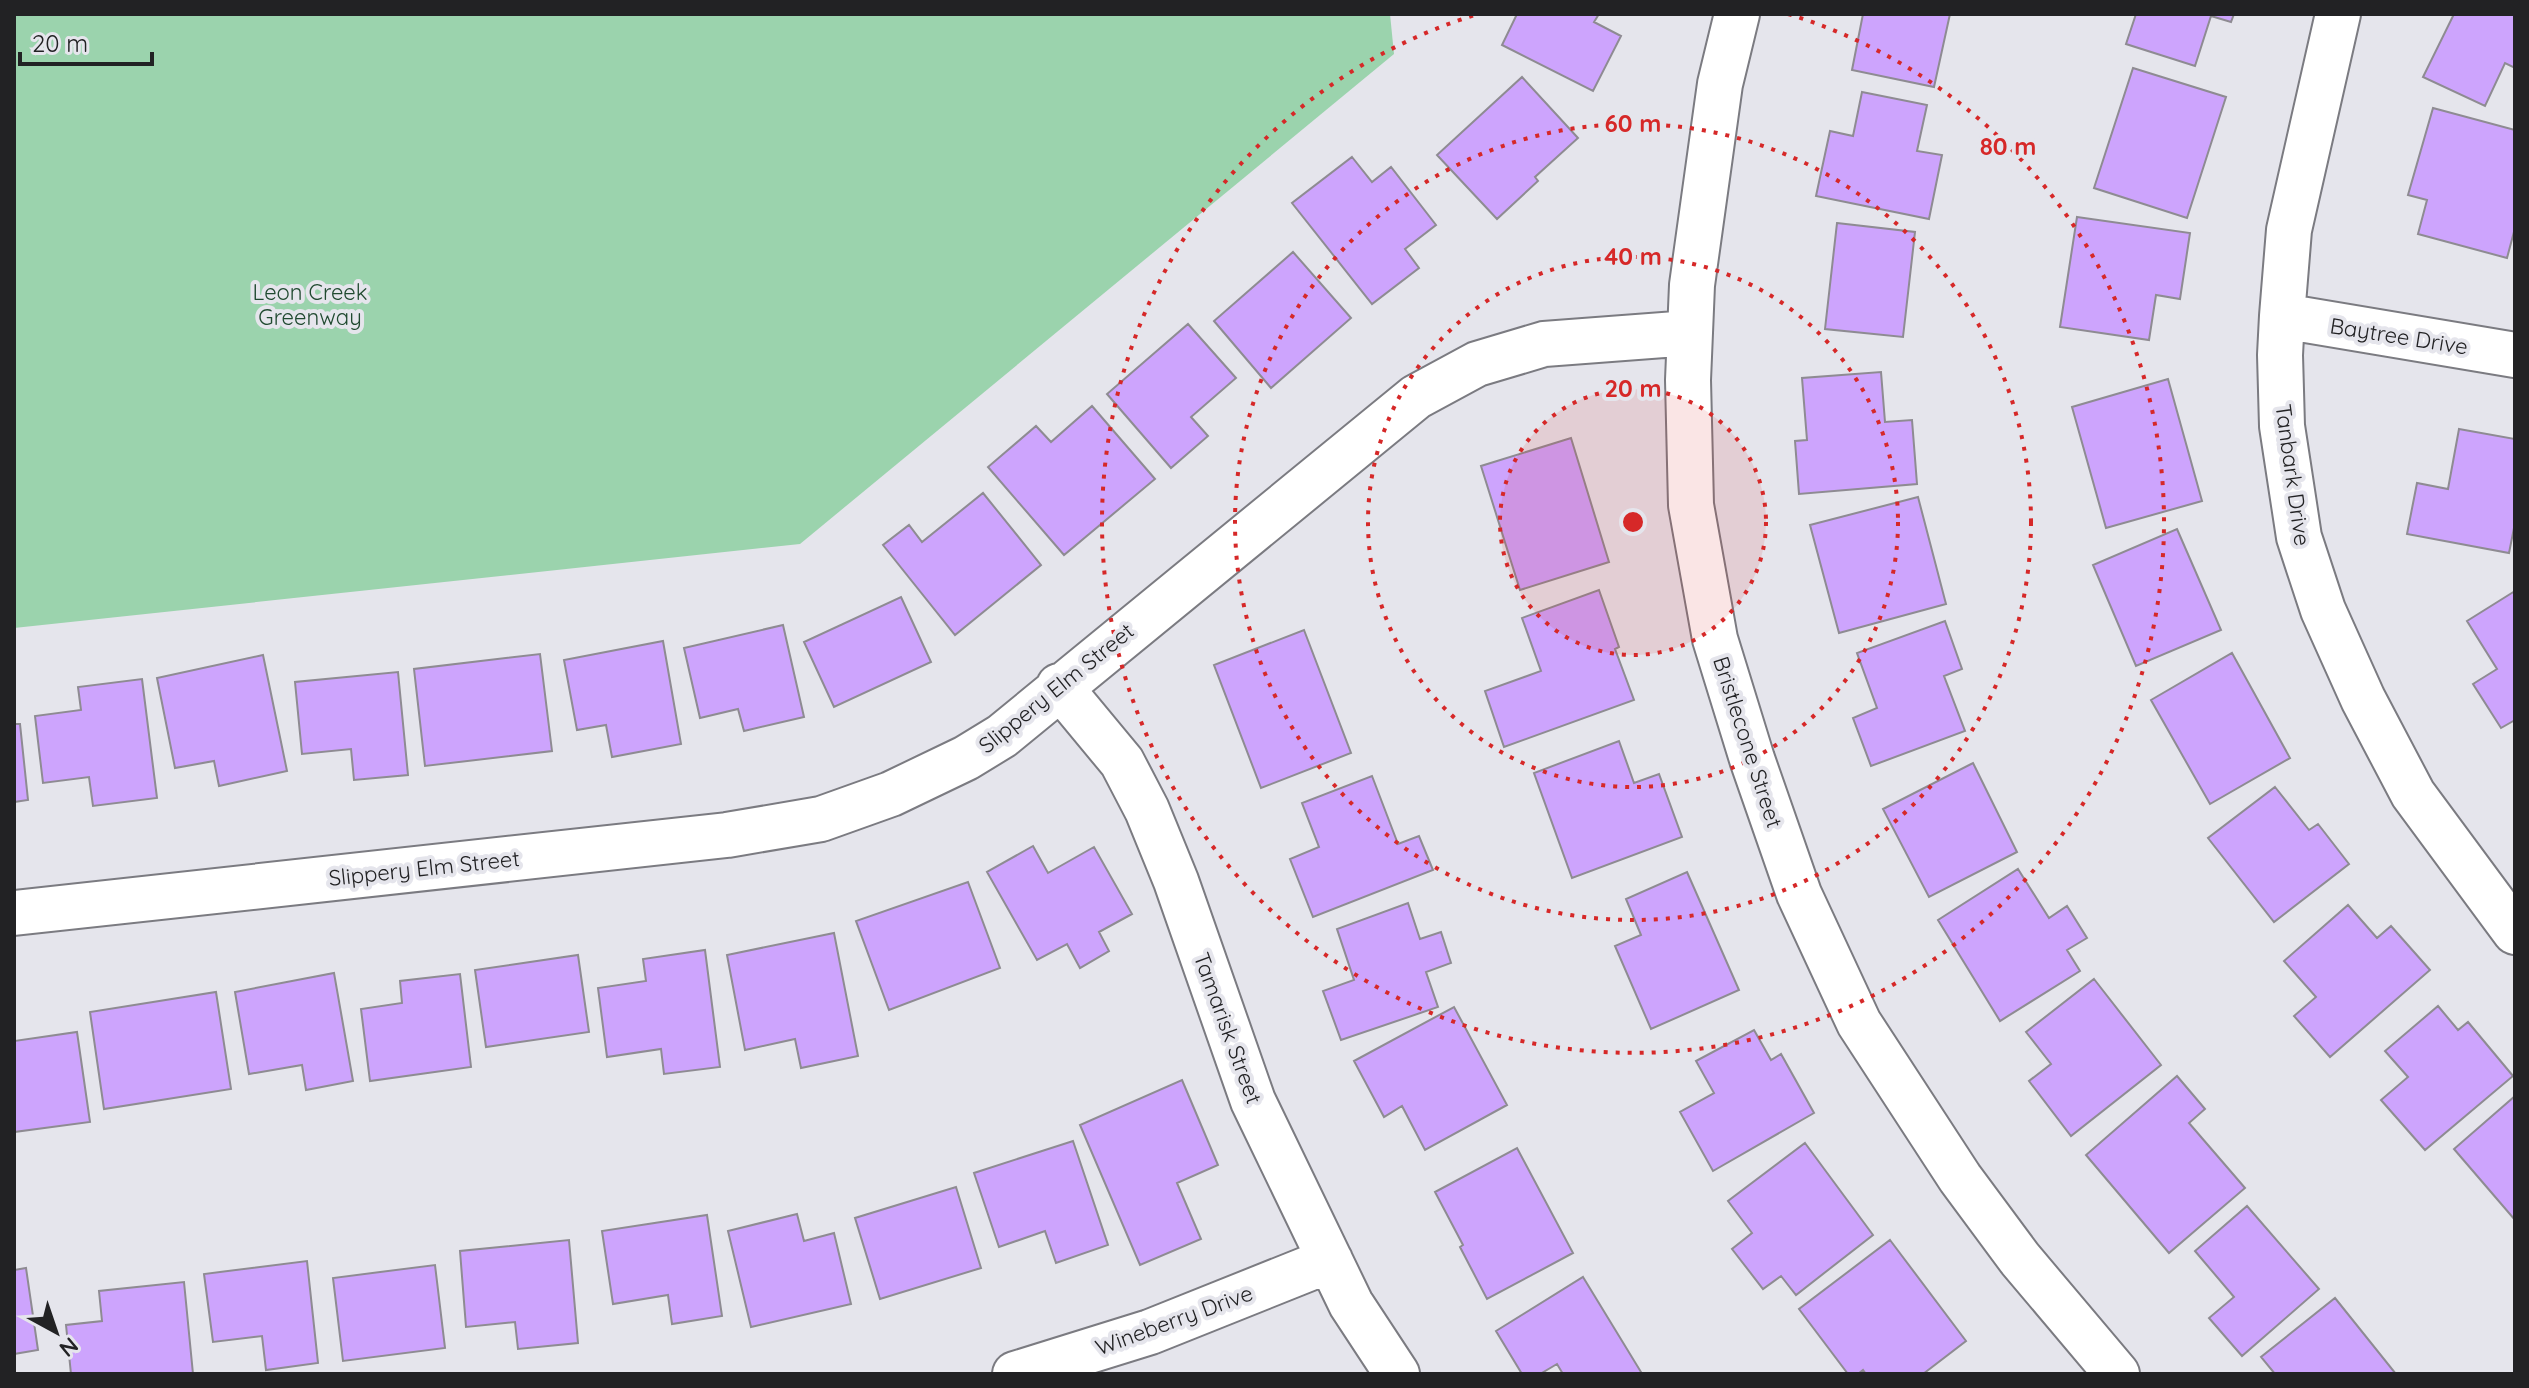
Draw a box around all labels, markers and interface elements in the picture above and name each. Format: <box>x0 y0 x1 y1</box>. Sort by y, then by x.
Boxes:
scale bar <box>20 16 152 66</box>
text: 20 m <box>32 28 88 58</box>
text: 60 m <box>1605 108 1661 138</box>
text: 80 m <box>1980 131 2036 161</box>
text: 40 m <box>1604 241 1662 271</box>
park label: Leon Creek Greenway <box>252 278 368 331</box>
street label: Baytree Drive <box>2328 311 2470 361</box>
text: 20 m <box>1604 373 1662 403</box>
street label: Tanbark Drive <box>2269 402 2317 548</box>
centre of rings <box>1619 508 1647 536</box>
street label: Slippery Elm Street <box>973 617 1139 759</box>
street label: Bristlecone Street <box>1707 653 1789 831</box>
street label: Slippery Elm Street <box>327 844 521 892</box>
street label: Tamarisk Street <box>1188 948 1268 1108</box>
street label: Wineberry Drive <box>1092 1279 1256 1361</box>
north arrow <box>16 1292 96 1372</box>
text: N <box>54 1331 84 1363</box>

